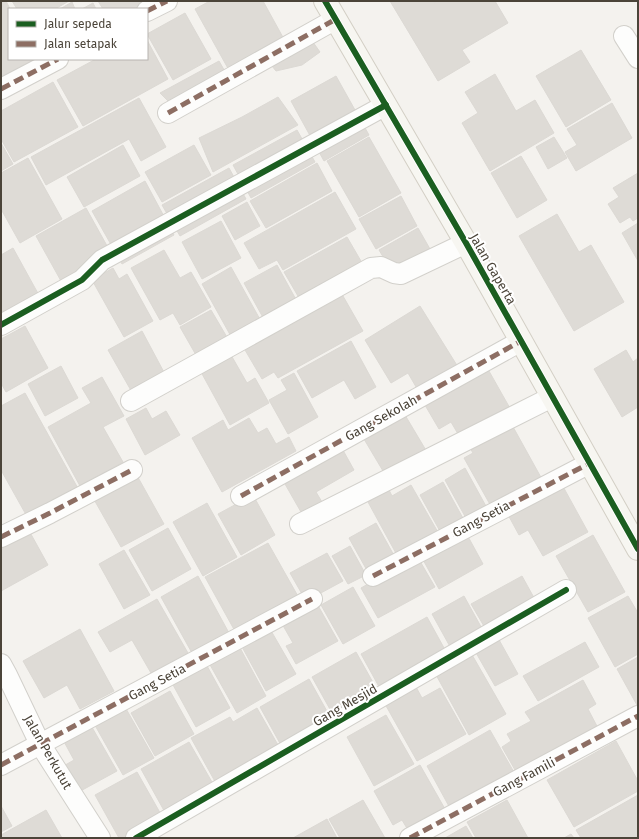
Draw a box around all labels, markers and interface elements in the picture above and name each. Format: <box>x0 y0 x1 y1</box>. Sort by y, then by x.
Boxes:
legend <box>8 8 148 60</box>
text: Jalur sepeda <box>44 17 112 31</box>
text: Jalan setapak <box>44 37 118 51</box>
street label: Jalan Gaperta <box>467 231 519 307</box>
street label: Gang Sekolah <box>342 392 420 444</box>
street label: Gang Setia <box>450 498 512 540</box>
street label: Gang Setia <box>126 661 188 703</box>
street label: Gang Mesjid <box>310 681 380 729</box>
street label: Jalan Perkutut <box>21 712 75 792</box>
street label: Gang Famili <box>490 754 558 800</box>

